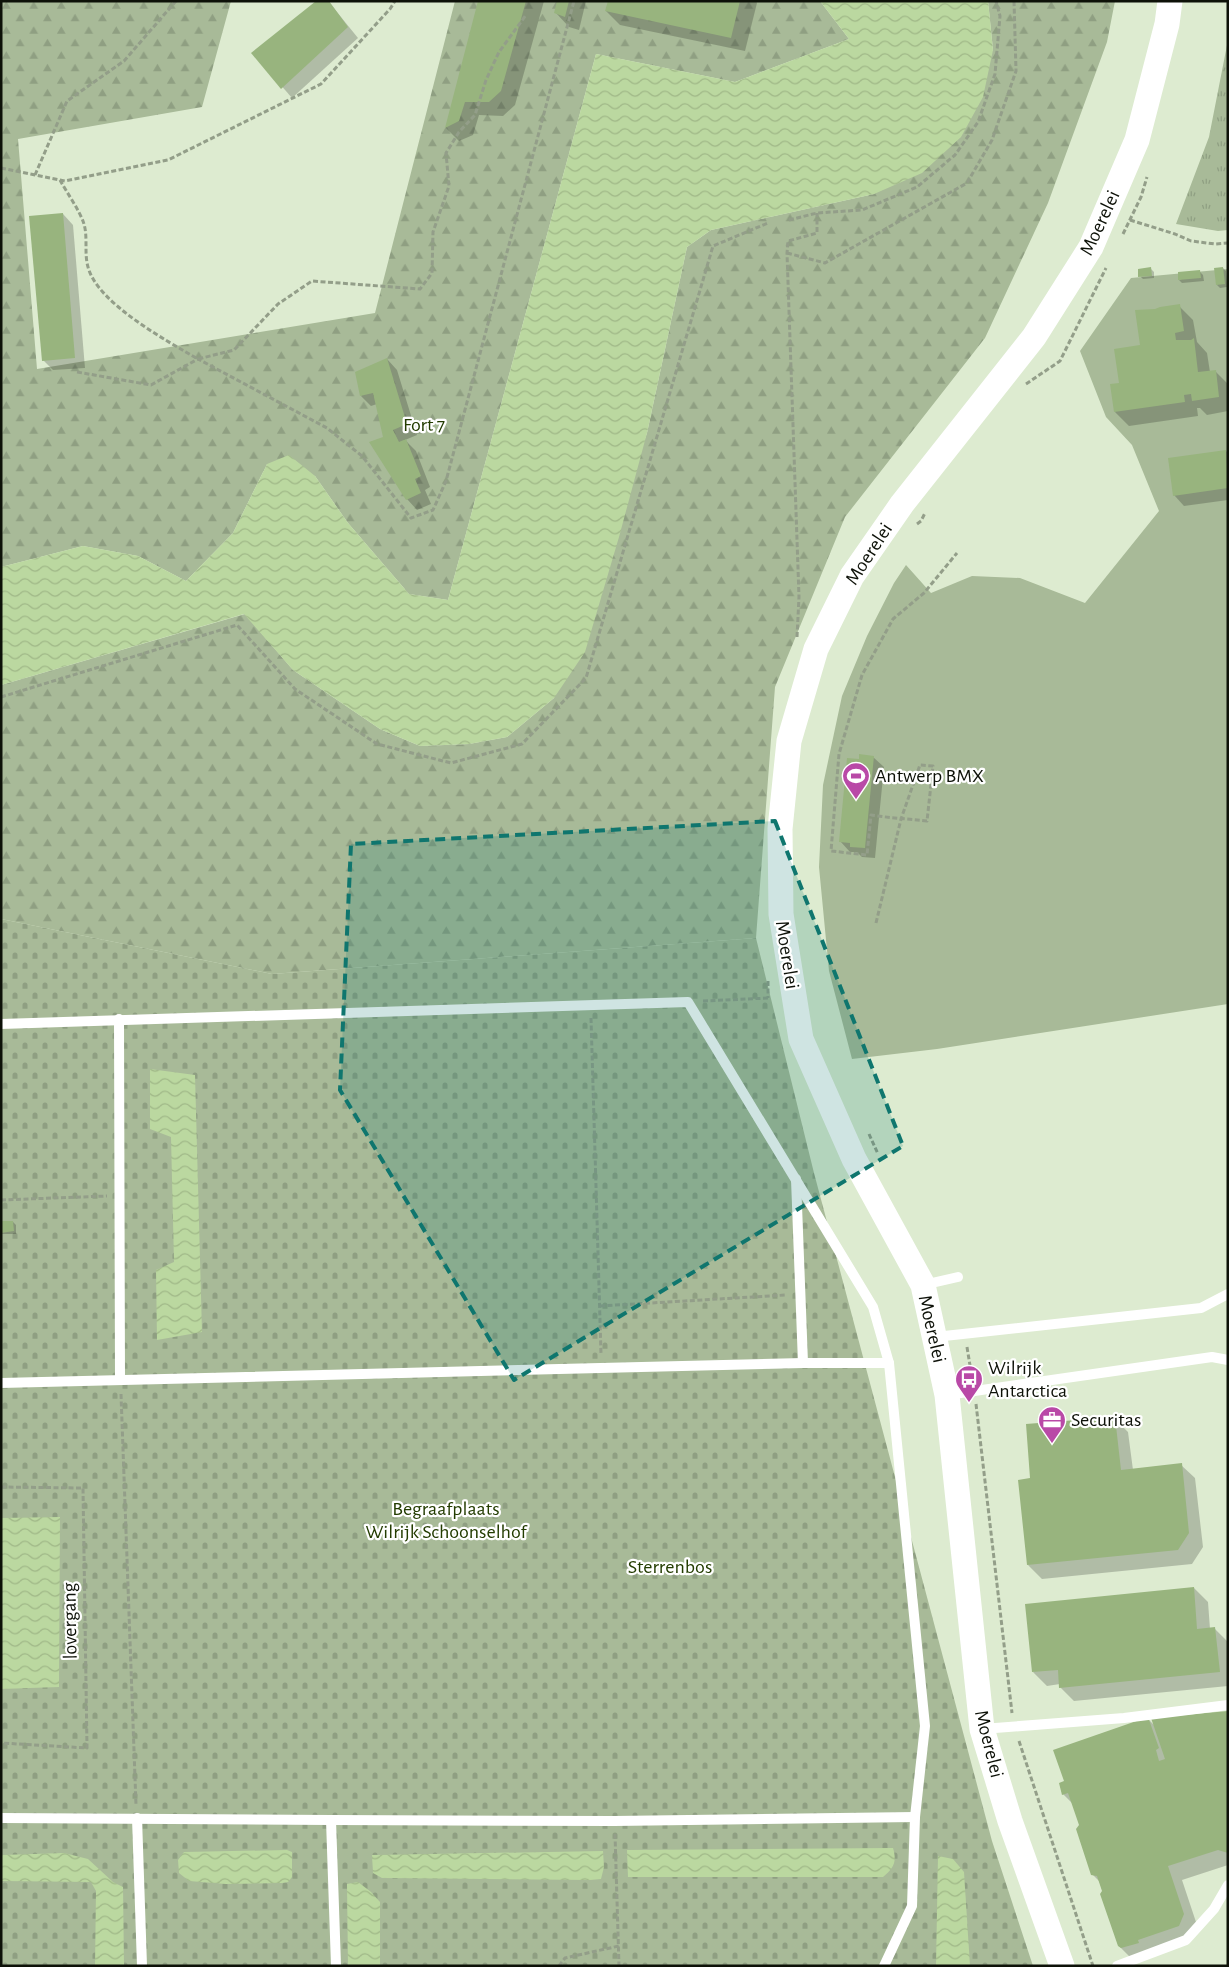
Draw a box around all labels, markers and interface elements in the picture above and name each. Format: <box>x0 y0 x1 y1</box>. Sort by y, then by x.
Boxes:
street label: Moerelei <box>1076 187 1124 259</box>
park label: Fort 7 <box>403 415 445 435</box>
street label: Moerelei <box>842 520 896 588</box>
sports icon: Antwerp BMX <box>841 761 871 800</box>
place label: Antwerp BMX <box>875 766 984 786</box>
street label: Moerelei <box>772 919 802 991</box>
street label: Moerelei <box>914 1293 950 1365</box>
place label: Wilrijk Antarctica <box>988 1358 1067 1401</box>
bus stop icon: Wilrijk Antarctica <box>954 1364 984 1403</box>
office icon: Securitas <box>1037 1405 1067 1444</box>
place label: Securitas <box>1071 1410 1141 1430</box>
park label: Begraafplaats Wilrijk Schoonselhof <box>366 1499 527 1542</box>
park label: Sterrenbos <box>628 1557 712 1577</box>
street label: lovergang <box>59 1582 81 1660</box>
street label: Moerelei <box>971 1708 1007 1780</box>

